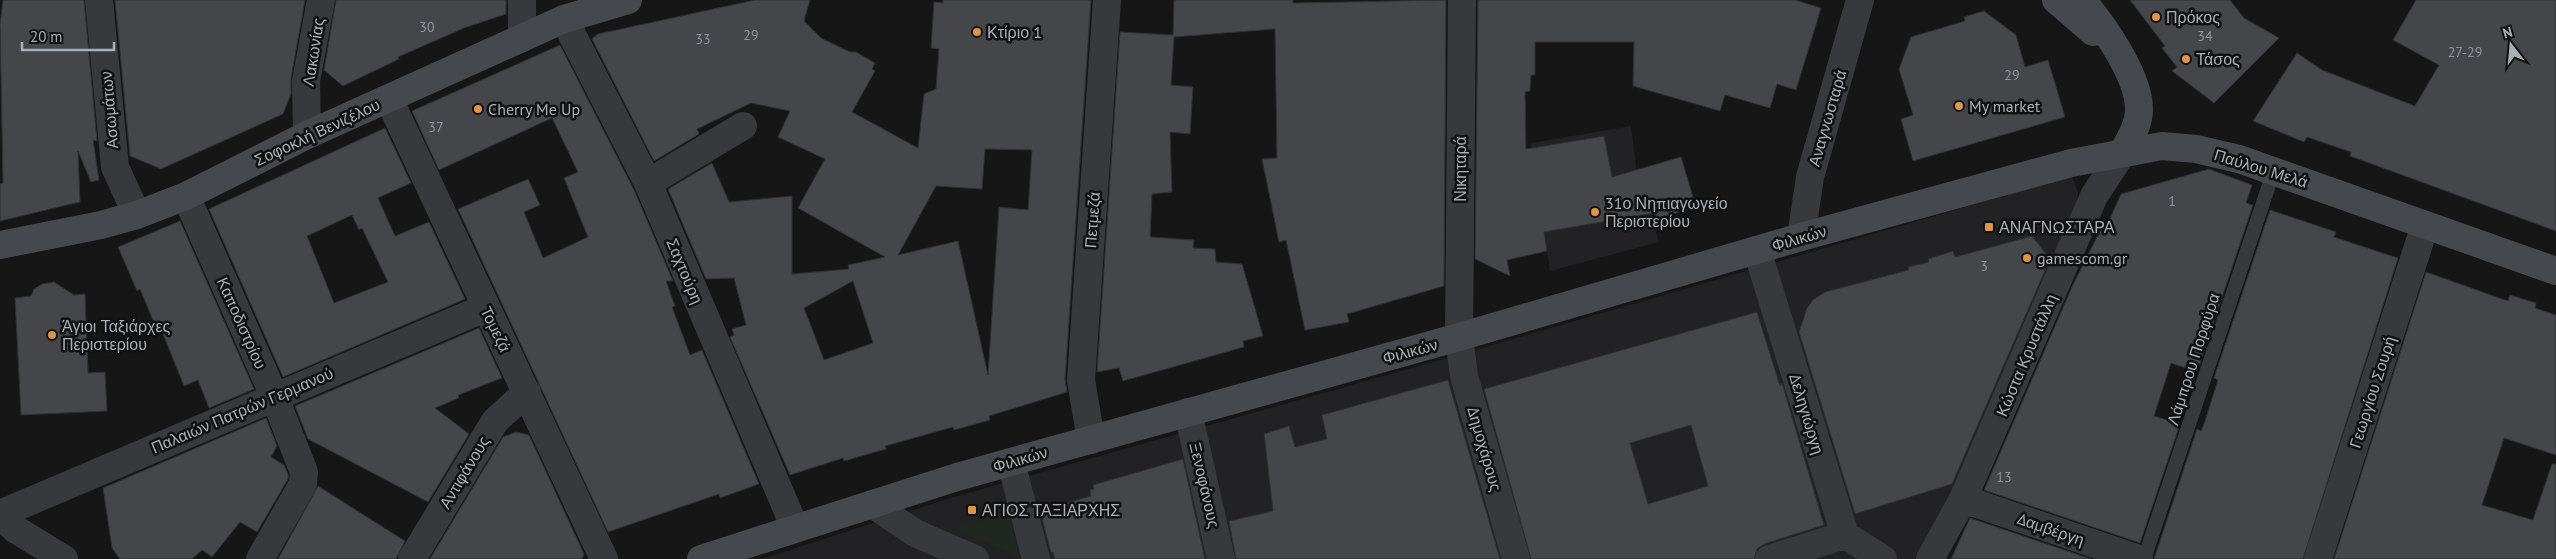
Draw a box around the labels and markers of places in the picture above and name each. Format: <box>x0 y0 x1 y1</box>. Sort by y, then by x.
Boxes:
place label: Πρόκος <box>2166 7 2220 27</box>
marker: Πρόκος <box>2150 11 2162 23</box>
place label: Κτίριο 1 <box>987 22 1042 42</box>
marker: Κτίριο 1 <box>971 26 983 38</box>
place label: Τάσος <box>2196 49 2240 69</box>
marker: Τάσος <box>2180 53 2192 65</box>
place label: My market <box>1969 96 2041 116</box>
place label: Cherry Me Up <box>488 99 580 119</box>
marker: My market <box>1953 100 1965 112</box>
marker: Cherry Me Up <box>472 103 484 115</box>
place label: 31ο Νηπιαγωγείο Περιστερίου <box>1605 193 1728 231</box>
marker: 31ο Νηπιαγωγείο Περιστερίου <box>1589 206 1601 218</box>
place label: ΑΝΑΓΝΩΣΤΑΡΑ <box>1999 217 2115 237</box>
marker: ΑΝΑΓΝΩΣΤΑΡΑ <box>1983 221 1995 233</box>
place label: gamescom.gr <box>2037 248 2128 268</box>
marker: gamescom.gr <box>2021 252 2033 264</box>
place label: Άγιοι Ταξιάρχες Περιστερίου <box>62 316 171 354</box>
marker: Άγιοι Ταξιάρχες Περιστερίου <box>46 329 58 341</box>
place label: ΑΓΙΟΣ ΤΑΞΙΑΡΧΗΣ <box>982 500 1120 520</box>
marker: ΑΓΙΟΣ ΤΑΞΙΑΡΧΗΣ <box>966 504 978 516</box>

